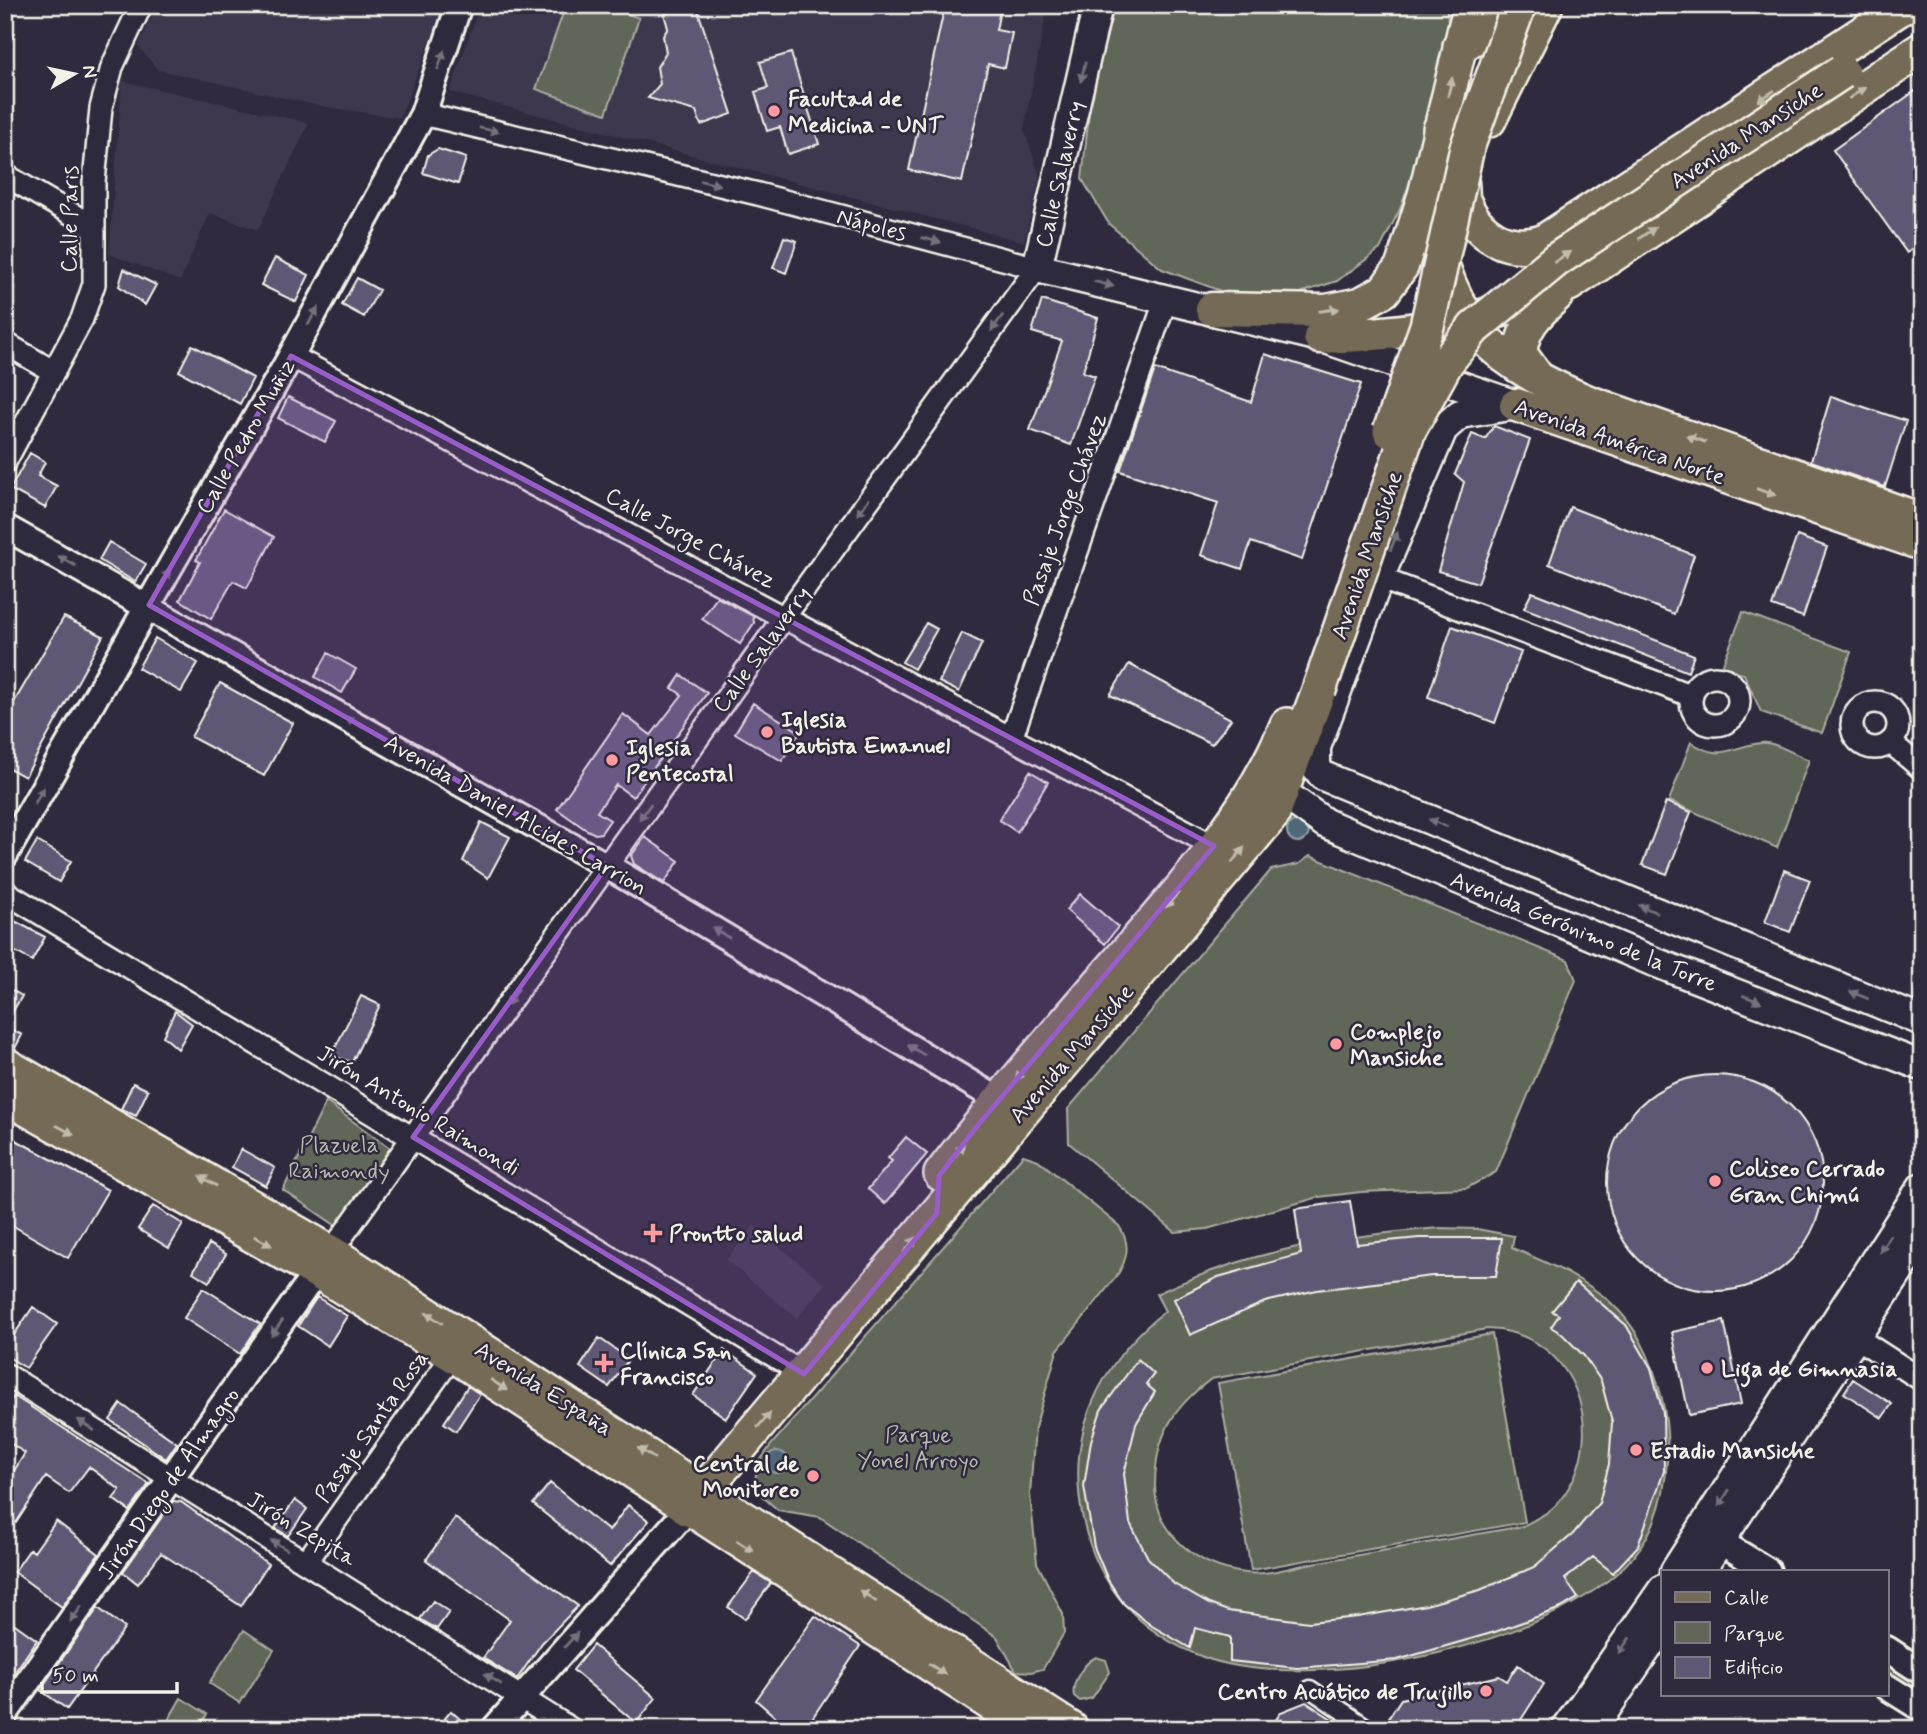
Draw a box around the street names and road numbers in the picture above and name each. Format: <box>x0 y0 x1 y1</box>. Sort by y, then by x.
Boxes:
street label: Avenida Mansiche <box>1665 76 1829 197</box>
street label: Calle Salaverry <box>1030 98 1092 251</box>
street label: Calle Paris <box>55 165 87 273</box>
street label: Nápoles <box>833 202 910 250</box>
street label: Calle Pedro Muñiz <box>190 354 303 520</box>
street label: Avenida América Norte <box>1510 393 1729 493</box>
street label: Pasaje Jorge Chávez <box>1017 409 1117 611</box>
street label: Avenida Mansiche <box>1325 468 1411 644</box>
street label: Calle Jorge Chávez <box>599 481 780 598</box>
street label: Calle Salaverry <box>707 581 819 719</box>
street label: Avenida Daniel Alcides Carrion <box>378 728 652 903</box>
street label: Avenida Gerónimo de la Torre <box>1445 865 1721 1000</box>
street label: Avenida Mansiche <box>1004 978 1142 1131</box>
street label: Jirón Antonio Raimondi <box>311 1039 525 1184</box>
street label: Avenida España <box>469 1335 617 1444</box>
street label: Pasaje Santa Rosa <box>309 1345 436 1509</box>
street label: Jirón Diego de Almagro <box>92 1382 249 1587</box>
street label: Jirón Zepita <box>241 1485 361 1574</box>

